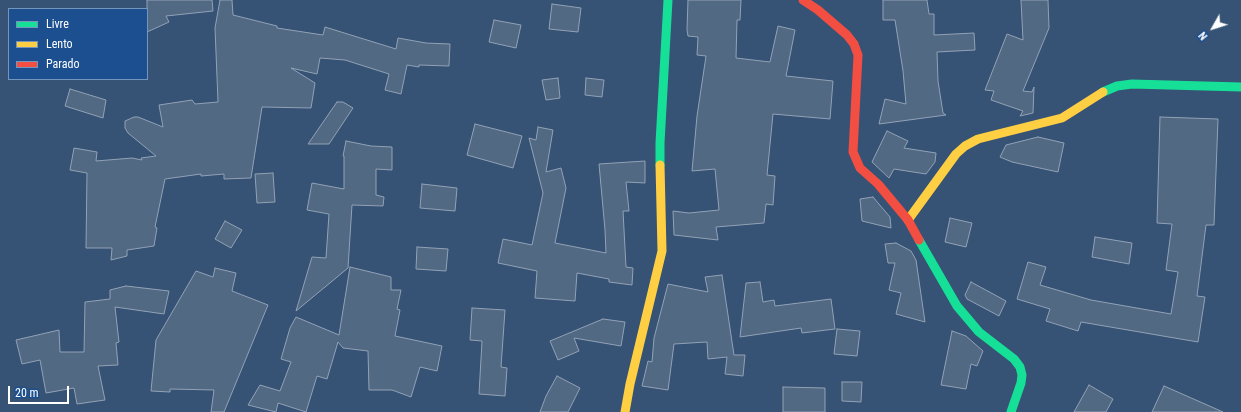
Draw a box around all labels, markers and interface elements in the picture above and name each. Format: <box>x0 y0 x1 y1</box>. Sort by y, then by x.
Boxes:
legend <box>8 8 148 80</box>
north arrow <box>1193 8 1233 48</box>
text: Livre <box>46 17 69 31</box>
text: N <box>1196 29 1210 43</box>
text: Lento <box>46 37 73 51</box>
text: Parado <box>46 57 79 71</box>
scale bar <box>10 378 71 404</box>
text: 20 m <box>15 386 39 400</box>

